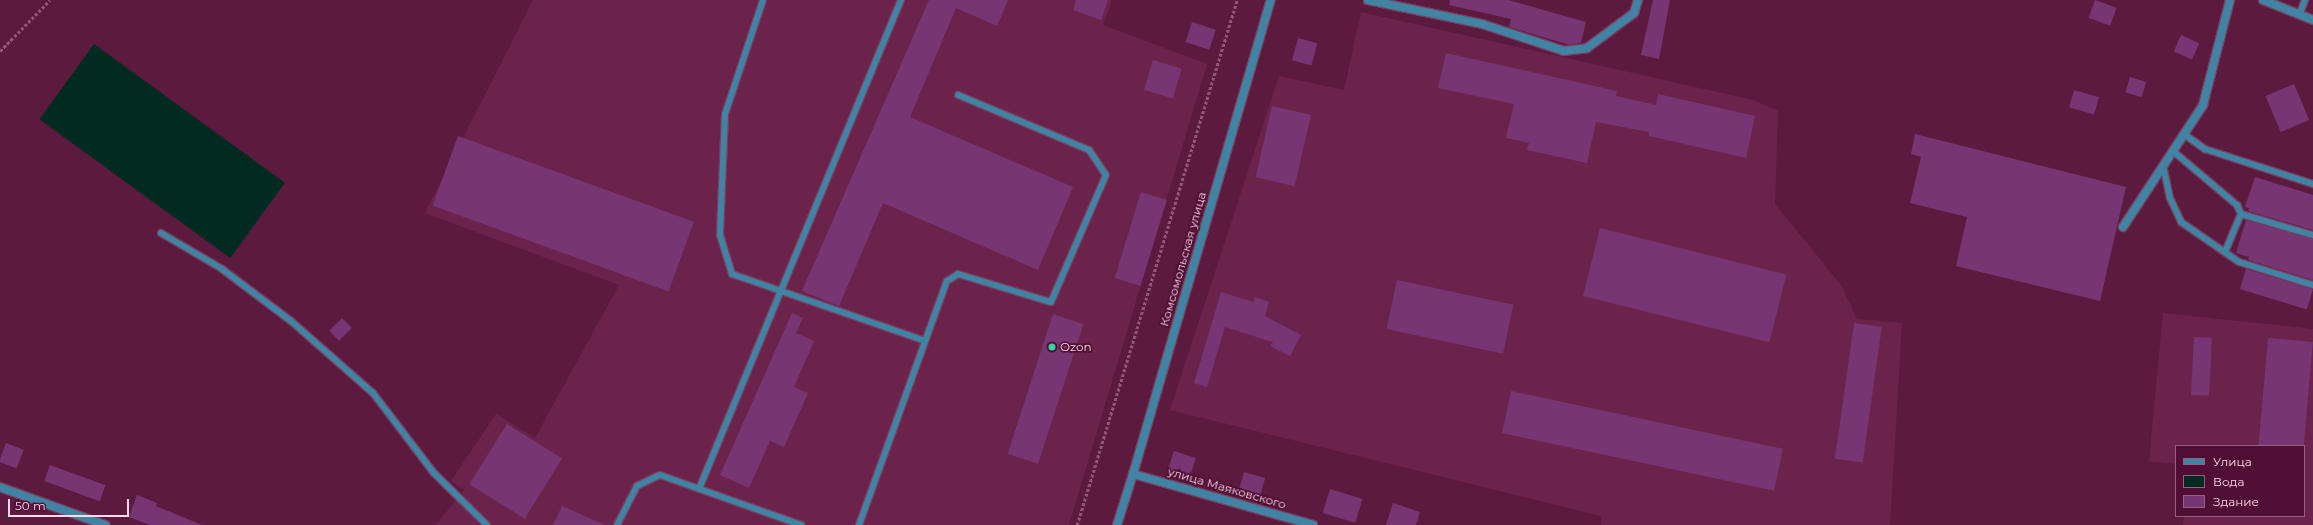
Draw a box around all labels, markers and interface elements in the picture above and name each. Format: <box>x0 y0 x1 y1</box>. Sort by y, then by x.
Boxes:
street label: Комсомольская улица <box>1157 190 1209 328</box>
place label: Ozon <box>1060 340 1092 354</box>
marker: Ozon <box>1047 342 1057 352</box>
legend <box>2175 445 2305 517</box>
text: Улица <box>2213 454 2252 469</box>
street label: улица Маяковского <box>1166 464 1288 512</box>
text: Вода <box>2213 474 2244 489</box>
scale bar <box>10 491 131 517</box>
text: Здание <box>2213 494 2259 509</box>
text: 50 m <box>15 498 46 513</box>

